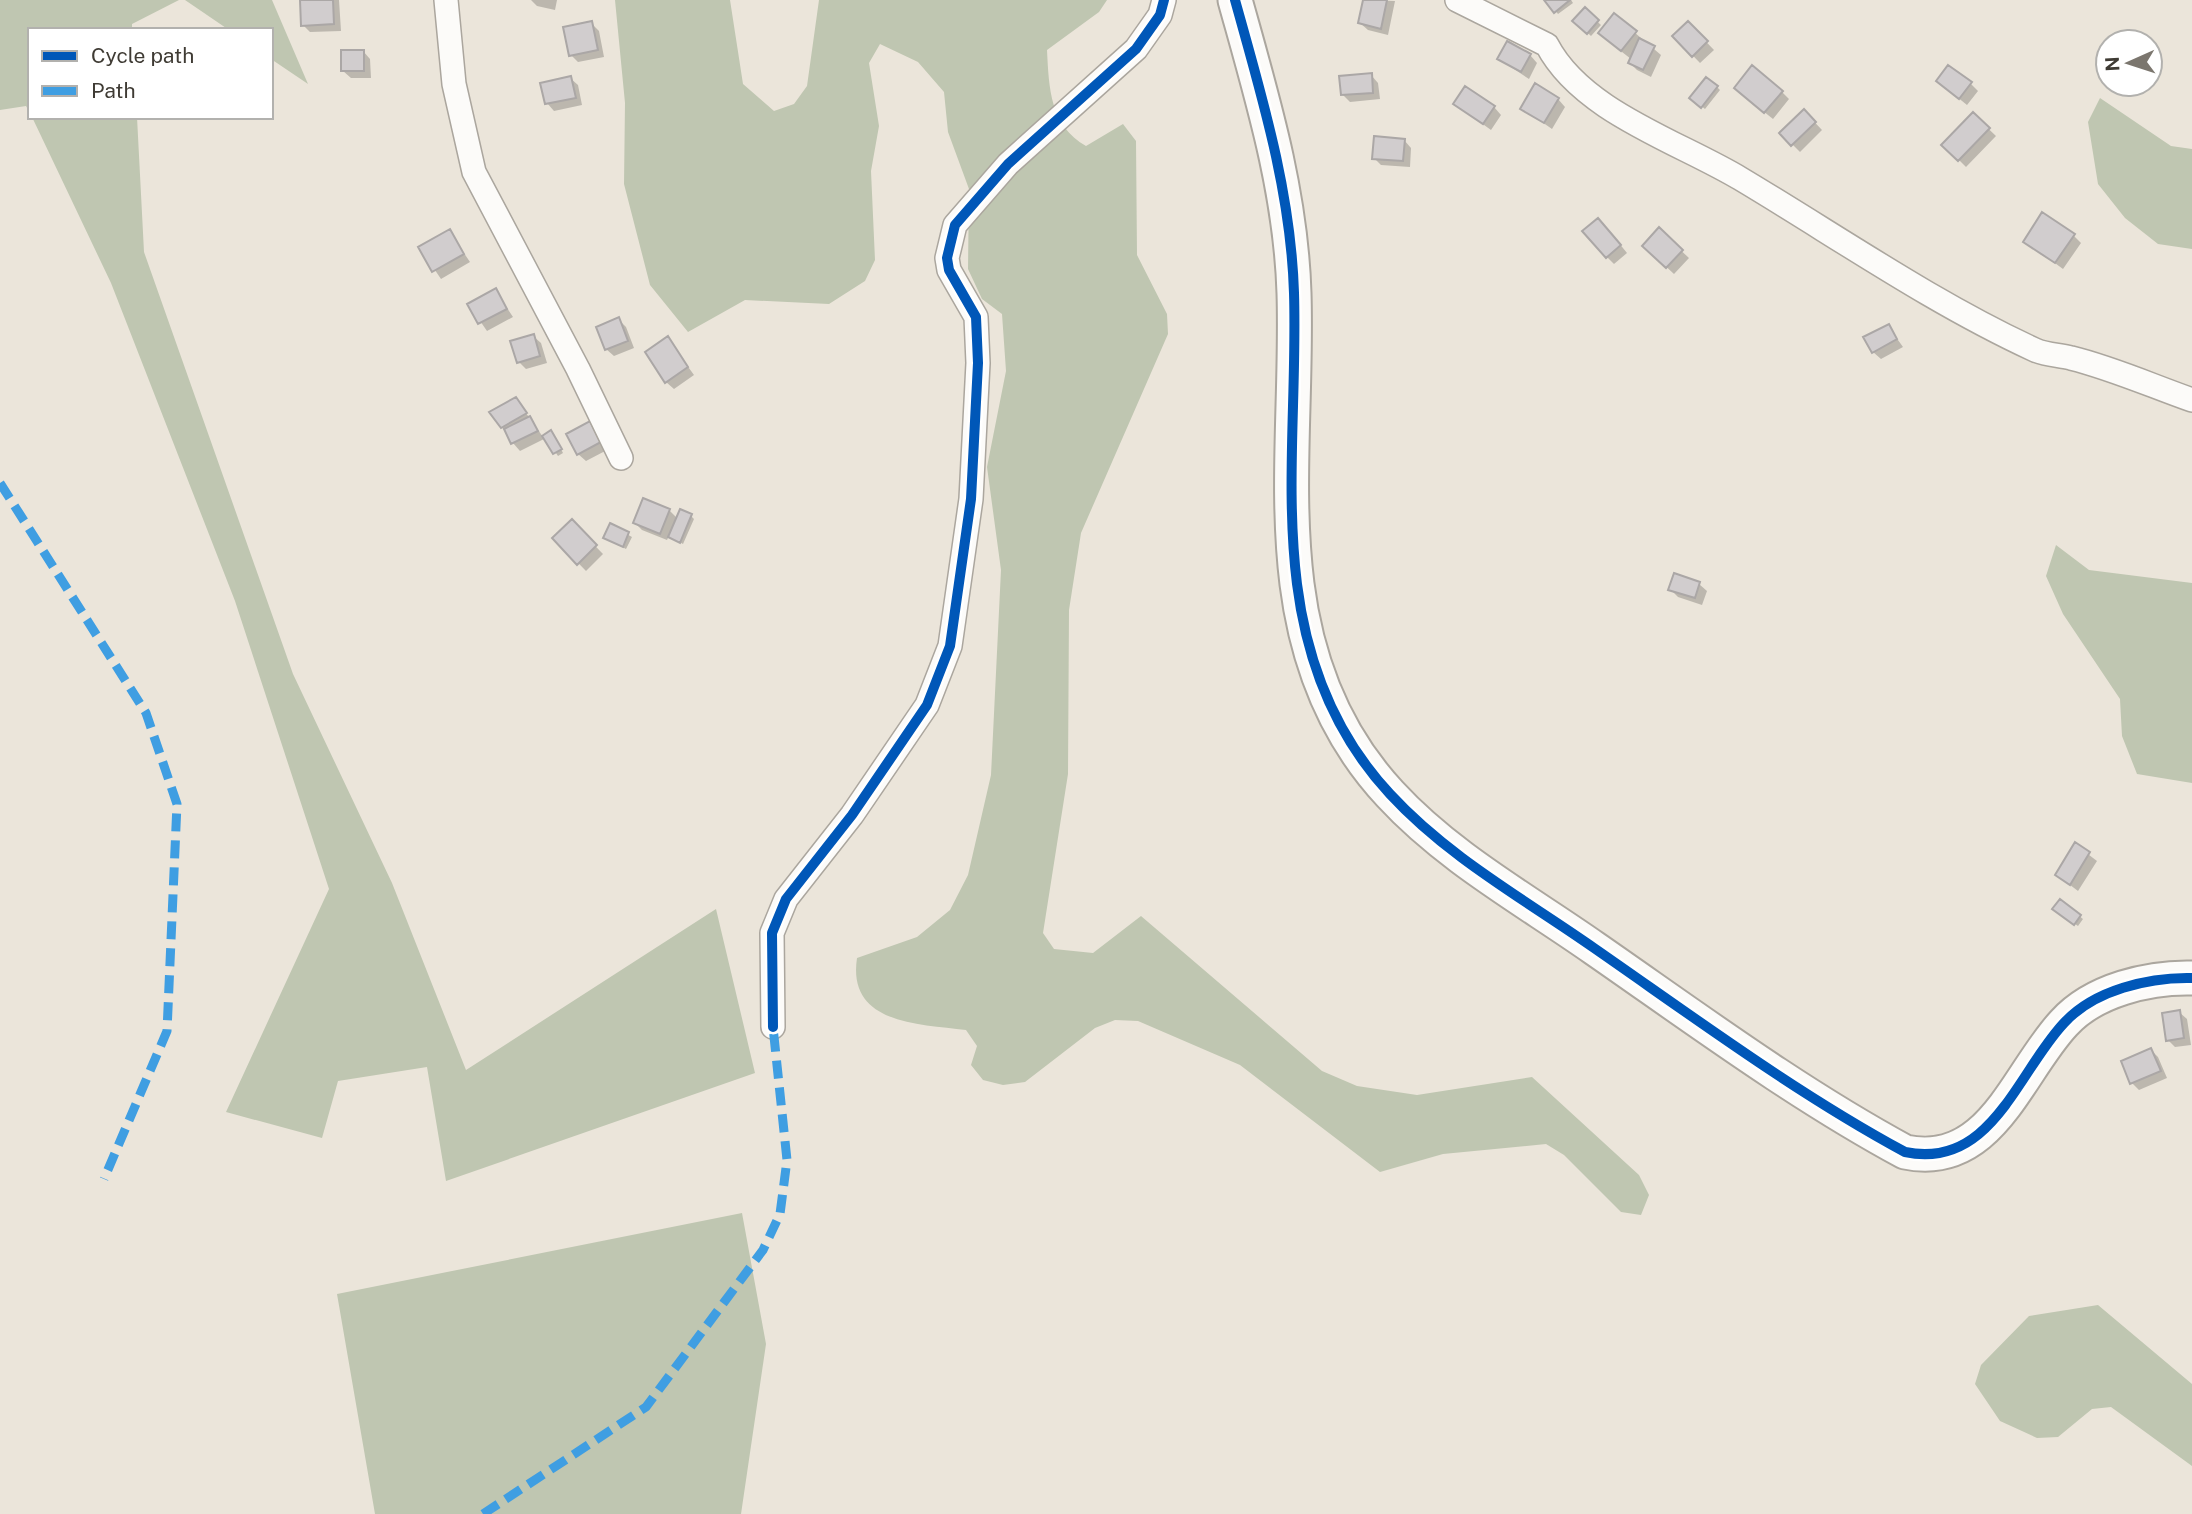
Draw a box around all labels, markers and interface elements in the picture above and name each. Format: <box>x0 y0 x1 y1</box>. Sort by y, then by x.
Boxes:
legend <box>28 28 273 119</box>
north arrow <box>2094 28 2164 98</box>
text: Cycle path <box>91 43 194 68</box>
text: N <box>2101 56 2123 72</box>
text: Path <box>91 78 136 103</box>

